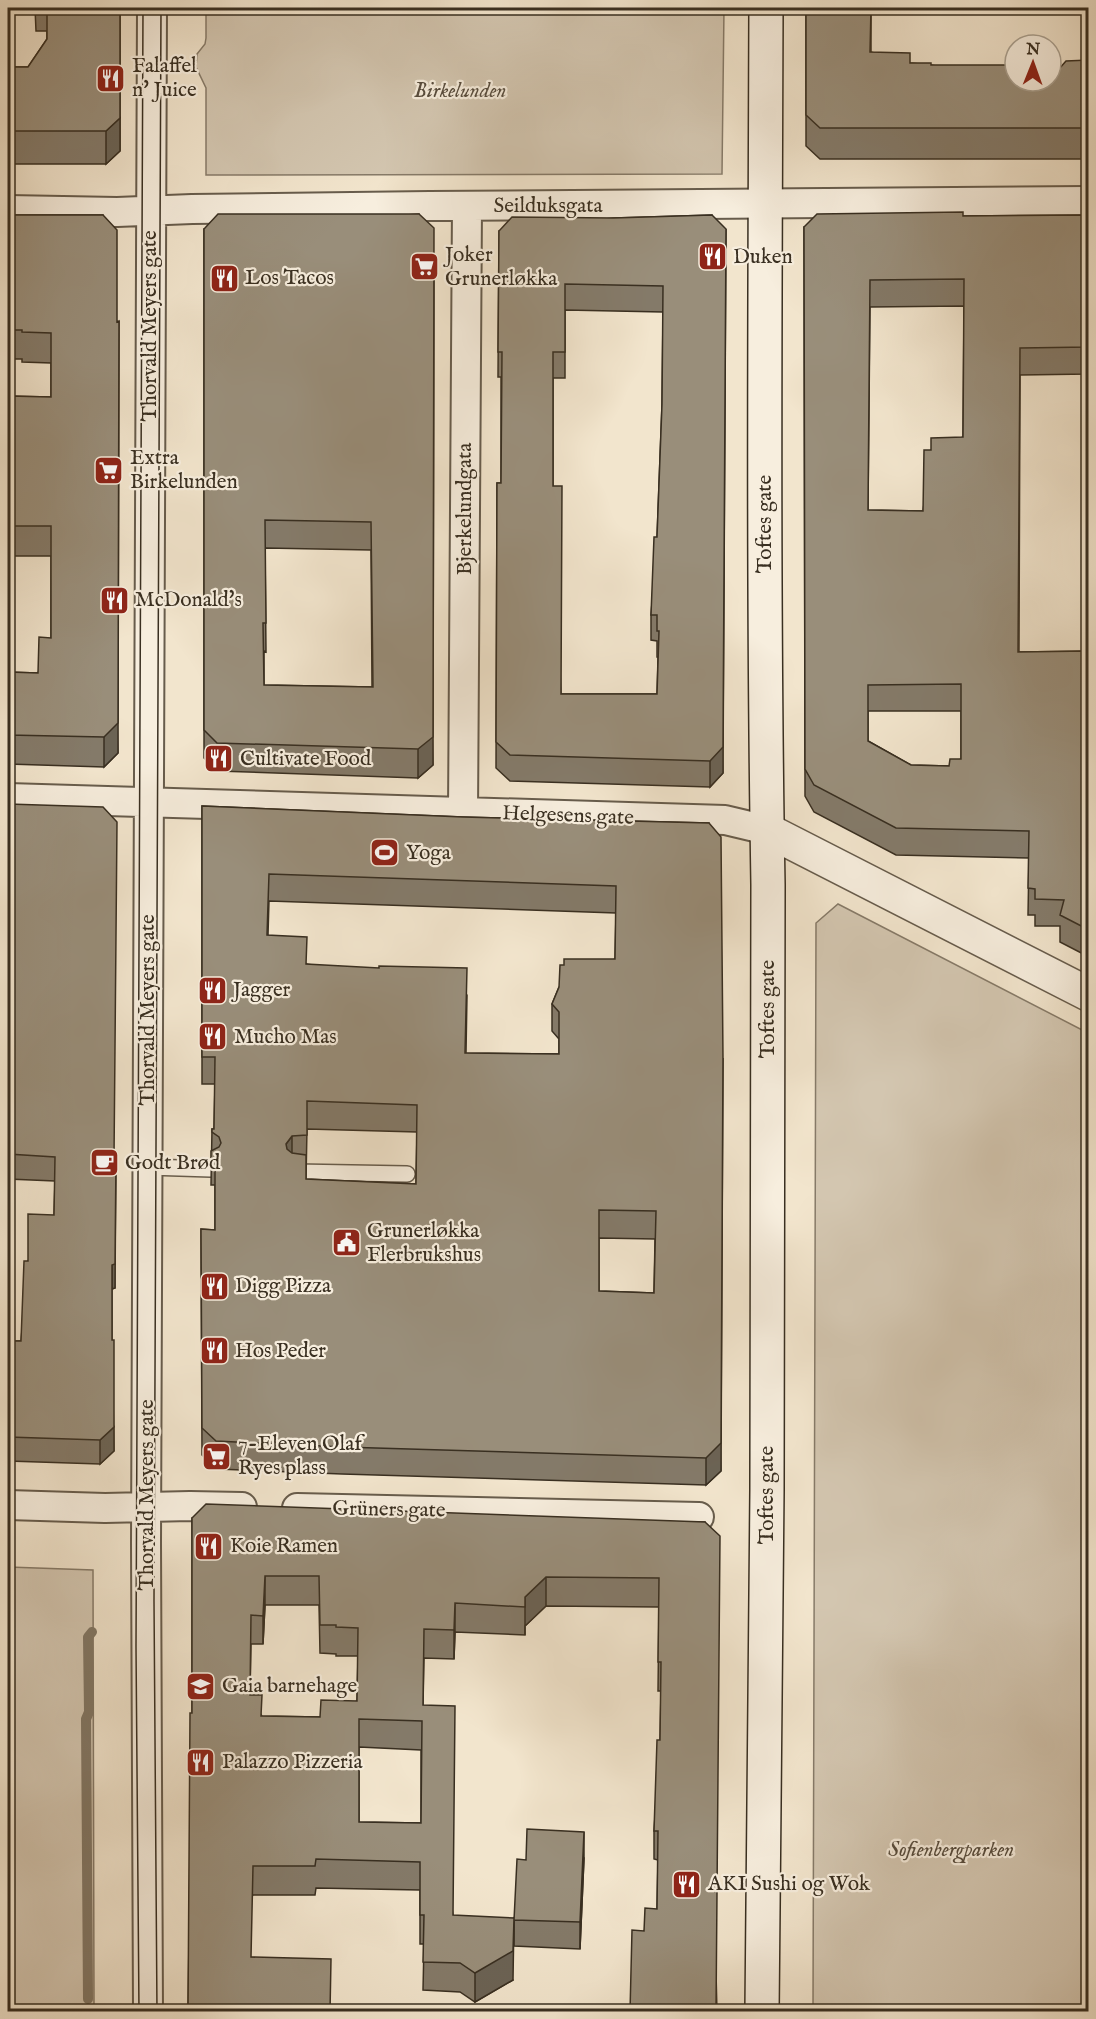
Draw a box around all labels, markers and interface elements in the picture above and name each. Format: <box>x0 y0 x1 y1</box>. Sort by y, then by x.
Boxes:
north arrow <box>1003 33 1063 93</box>
text: N <box>1025 40 1040 60</box>
place label: Falaffel n' Juice <box>132 53 197 104</box>
restaurant icon: Falaffel n' Juice <box>95 62 127 94</box>
park label: Birkelunden <box>414 78 506 105</box>
street label: Seilduksgata <box>493 193 604 220</box>
street label: Thorvald Meyers gate <box>137 230 164 422</box>
restaurant icon: Duken <box>696 241 728 273</box>
place label: Joker Grunerløkka <box>443 242 558 293</box>
place label: Duken <box>733 244 793 271</box>
supermarket icon: Joker Grunerløkka <box>408 251 440 283</box>
restaurant icon: Los Tacos <box>208 262 240 294</box>
place label: Los Tacos <box>245 265 334 292</box>
street label: Bjerkelundgata <box>452 442 479 575</box>
place label: Extra Birkelunden <box>130 445 238 496</box>
supermarket icon: Extra Birkelunden <box>93 454 125 486</box>
street label: Toftes gate <box>752 474 779 573</box>
restaurant icon: McDonald's <box>98 584 130 616</box>
place label: McDonald's <box>135 587 242 614</box>
restaurant icon: Cultivate Food <box>203 743 235 775</box>
place label: Cultivate Food <box>240 746 372 773</box>
street label: Helgesens gate <box>502 800 635 832</box>
sports icon: Yoga <box>369 837 401 869</box>
place label: Yoga <box>406 840 452 867</box>
street label: Thorvald Meyers gate <box>135 914 162 1106</box>
street label: Toftes gate <box>755 959 782 1058</box>
restaurant icon: Jagger <box>196 974 228 1006</box>
place label: Jagger <box>231 977 291 1004</box>
restaurant icon: Mucho Mas <box>197 1021 229 1053</box>
place label: Mucho Mas <box>234 1024 337 1051</box>
cafe icon: Godt Brød <box>88 1147 120 1179</box>
place label: Godt Brød <box>125 1150 221 1177</box>
place label: Grunerløkka Flerbrukshus <box>367 1218 481 1269</box>
public building icon: Grunerløkka Flerbrukshus <box>330 1227 362 1259</box>
restaurant icon: Digg Pizza <box>198 1270 230 1302</box>
place label: Digg Pizza <box>235 1273 332 1300</box>
restaurant icon: Hos Peder <box>198 1335 230 1367</box>
place label: Hos Peder <box>235 1338 326 1365</box>
street label: Thorvald Meyers gate <box>134 1399 161 1591</box>
place label: 7-Eleven Olaf Ryes plass <box>238 1431 365 1482</box>
supermarket icon: 7-Eleven Olaf Ryes plass <box>201 1440 233 1472</box>
street label: Toftes gate <box>754 1445 781 1544</box>
street label: Grüners gate <box>332 1496 446 1524</box>
restaurant icon: Koie Ramen <box>193 1530 225 1562</box>
place label: Koie Ramen <box>230 1533 338 1560</box>
school or university icon: Gaia barnehage <box>185 1670 217 1702</box>
place label: Gaia barnehage <box>222 1673 358 1700</box>
restaurant icon: Palazzo Pizzeria <box>185 1746 217 1778</box>
place label: Palazzo Pizzeria <box>222 1749 363 1776</box>
park label: Sofienbergparken <box>888 1837 1014 1864</box>
restaurant icon: AKI Sushi og Wok <box>671 1868 703 1900</box>
place label: AKI Sushi og Wok <box>707 1871 871 1898</box>

